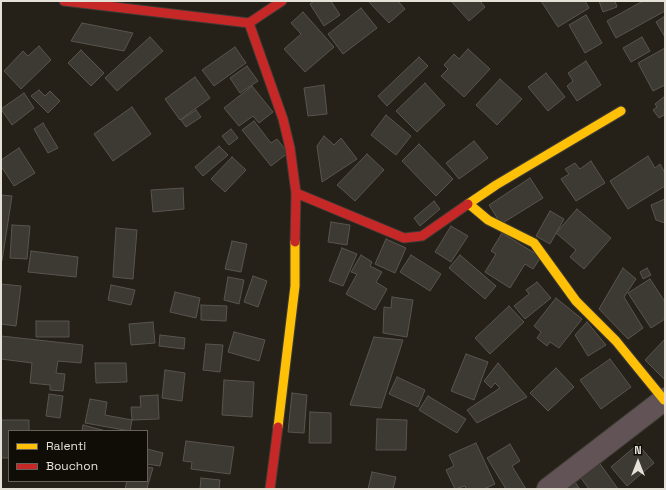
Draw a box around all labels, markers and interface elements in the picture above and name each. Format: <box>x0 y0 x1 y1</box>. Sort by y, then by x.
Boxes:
legend <box>8 430 148 482</box>
text: Ralenti <box>46 438 86 454</box>
north arrow <box>618 442 658 482</box>
text: N <box>634 443 642 457</box>
text: Bouchon <box>46 458 98 474</box>

